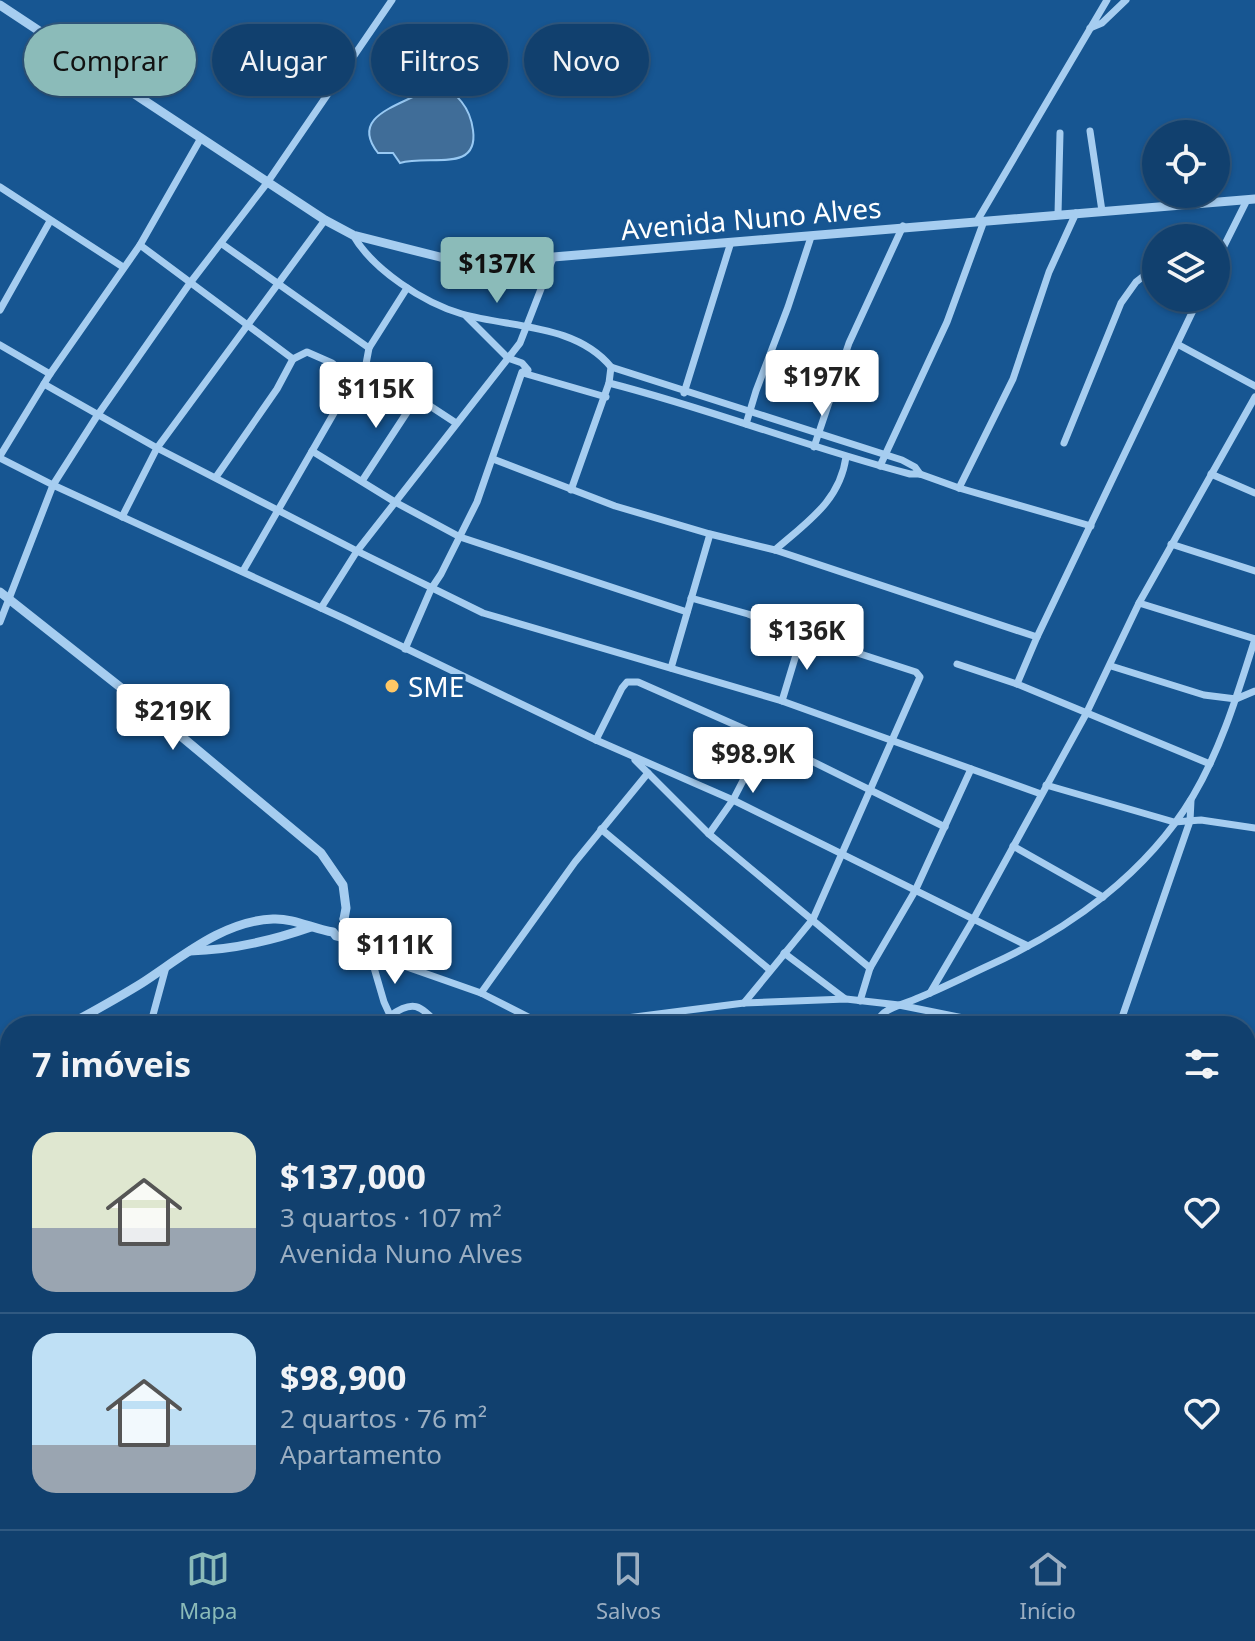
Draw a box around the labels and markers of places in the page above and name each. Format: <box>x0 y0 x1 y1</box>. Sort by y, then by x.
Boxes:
pin: $137K <box>441 237 553 305</box>
pin: $197K <box>766 350 878 418</box>
pin: $115K <box>320 362 432 430</box>
pin: $136K <box>751 604 863 672</box>
place label: SME <box>408 667 464 705</box>
marker: SME <box>383 677 401 695</box>
pin: $219K <box>117 684 229 752</box>
pin: $98.9K <box>688 727 818 795</box>
pin: $111K <box>339 918 451 986</box>

